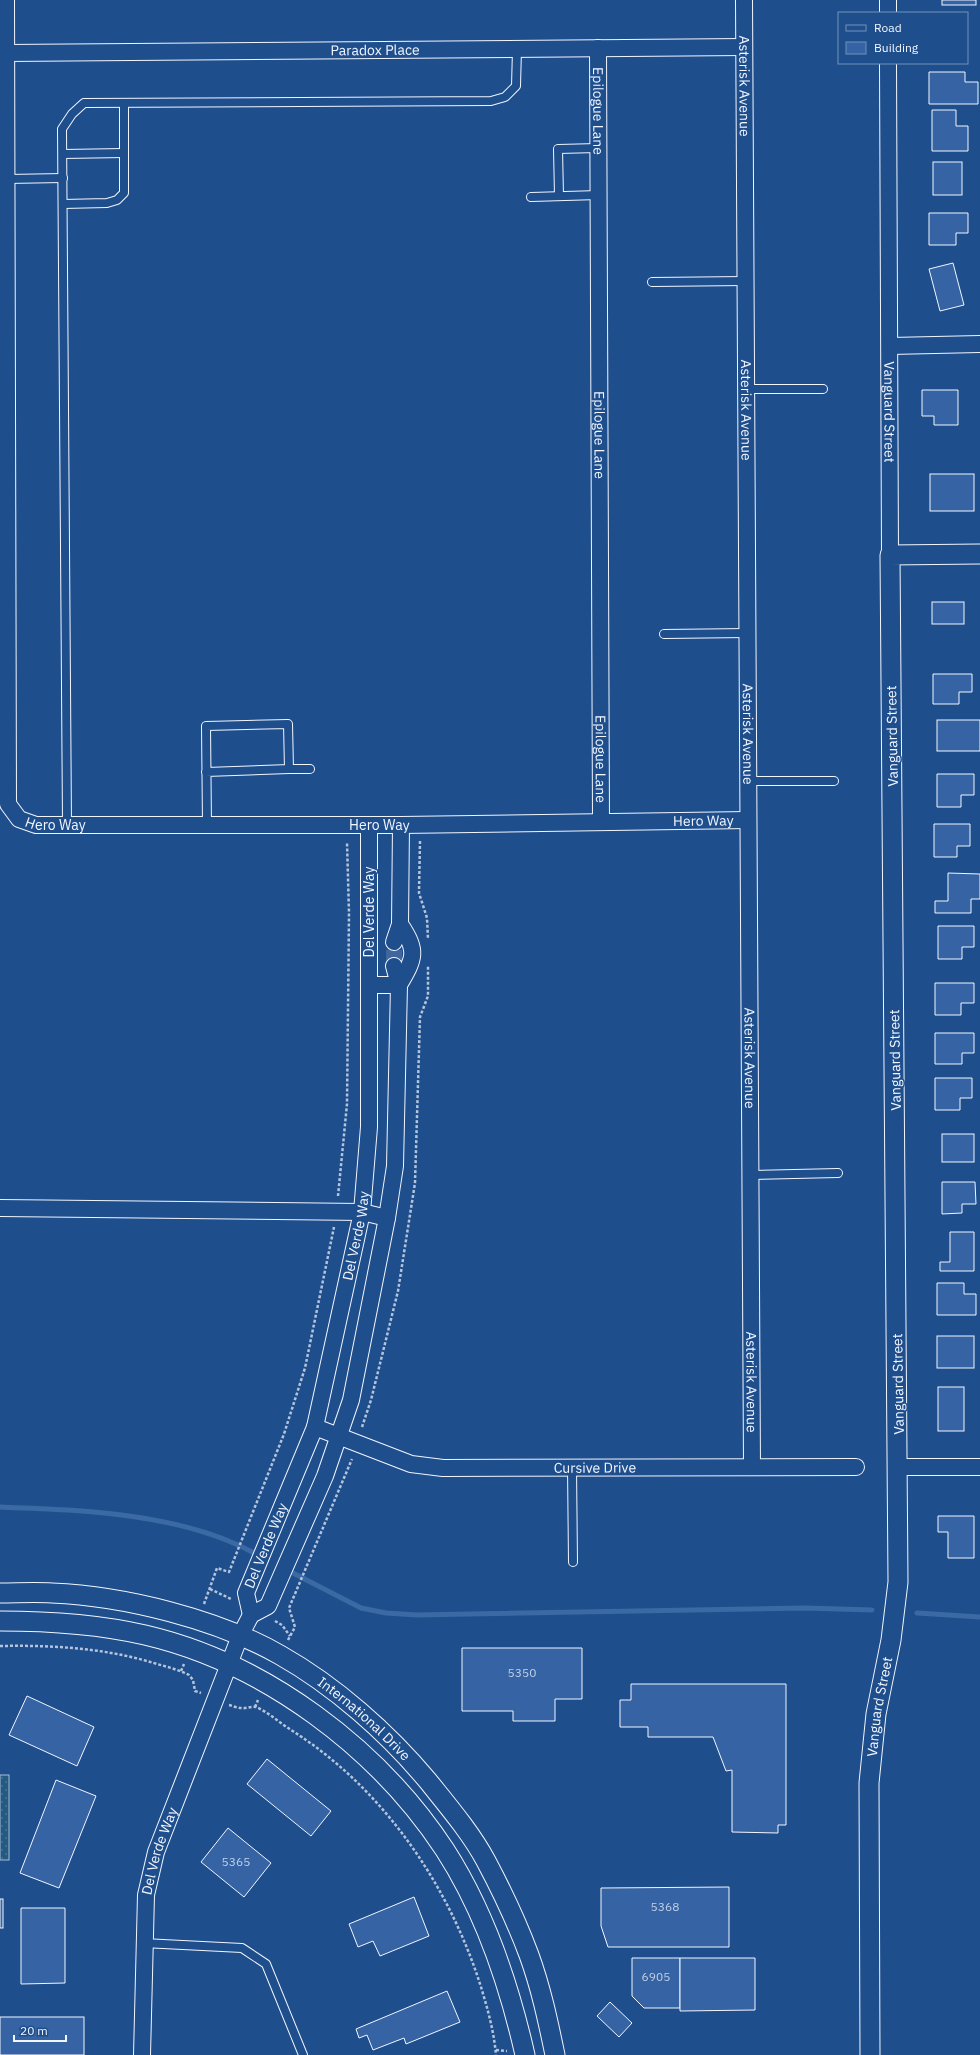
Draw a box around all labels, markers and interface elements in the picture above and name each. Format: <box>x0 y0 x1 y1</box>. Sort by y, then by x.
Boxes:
legend <box>838 12 968 64</box>
text: Road <box>874 20 902 35</box>
street label: Asterisk Avenue <box>735 35 754 137</box>
text: Building <box>874 40 919 55</box>
street label: Paradox Place <box>330 41 420 59</box>
street label: Epilogue Lane <box>589 67 607 155</box>
street label: Asterisk Avenue <box>737 359 756 461</box>
street label: Vanguard Street <box>880 361 899 463</box>
street label: Epilogue Lane <box>590 391 609 479</box>
street label: Asterisk Avenue <box>739 683 757 785</box>
street label: Vanguard Street <box>882 685 902 787</box>
street label: Epilogue Lane <box>592 715 610 803</box>
street label: Hero Way <box>673 811 734 830</box>
street label: Hero Way <box>23 813 86 834</box>
street label: Hero Way <box>349 816 410 834</box>
street label: Del Verde Way <box>360 867 378 957</box>
street label: Asterisk Avenue <box>740 1007 759 1109</box>
street label: Vanguard Street <box>885 1009 905 1111</box>
street label: Del Verde Way <box>338 1190 373 1282</box>
street label: Asterisk Avenue <box>742 1331 761 1433</box>
street label: Vanguard Street <box>888 1333 908 1435</box>
street label: Cursive Drive <box>554 1459 636 1477</box>
street label: Del Verde Way <box>240 1500 292 1591</box>
street label: Vanguard Street <box>863 1655 896 1758</box>
house number: 5350 <box>508 1665 536 1680</box>
street label: International Drive <box>314 1673 415 1765</box>
street label: Del Verde Way <box>137 1805 182 1897</box>
house number: 5365 <box>222 1854 250 1869</box>
house number: 5368 <box>651 1899 679 1914</box>
house number: 6905 <box>642 1969 670 1984</box>
scale bar <box>14 2017 66 2043</box>
text: 20 m <box>20 2023 48 2038</box>

